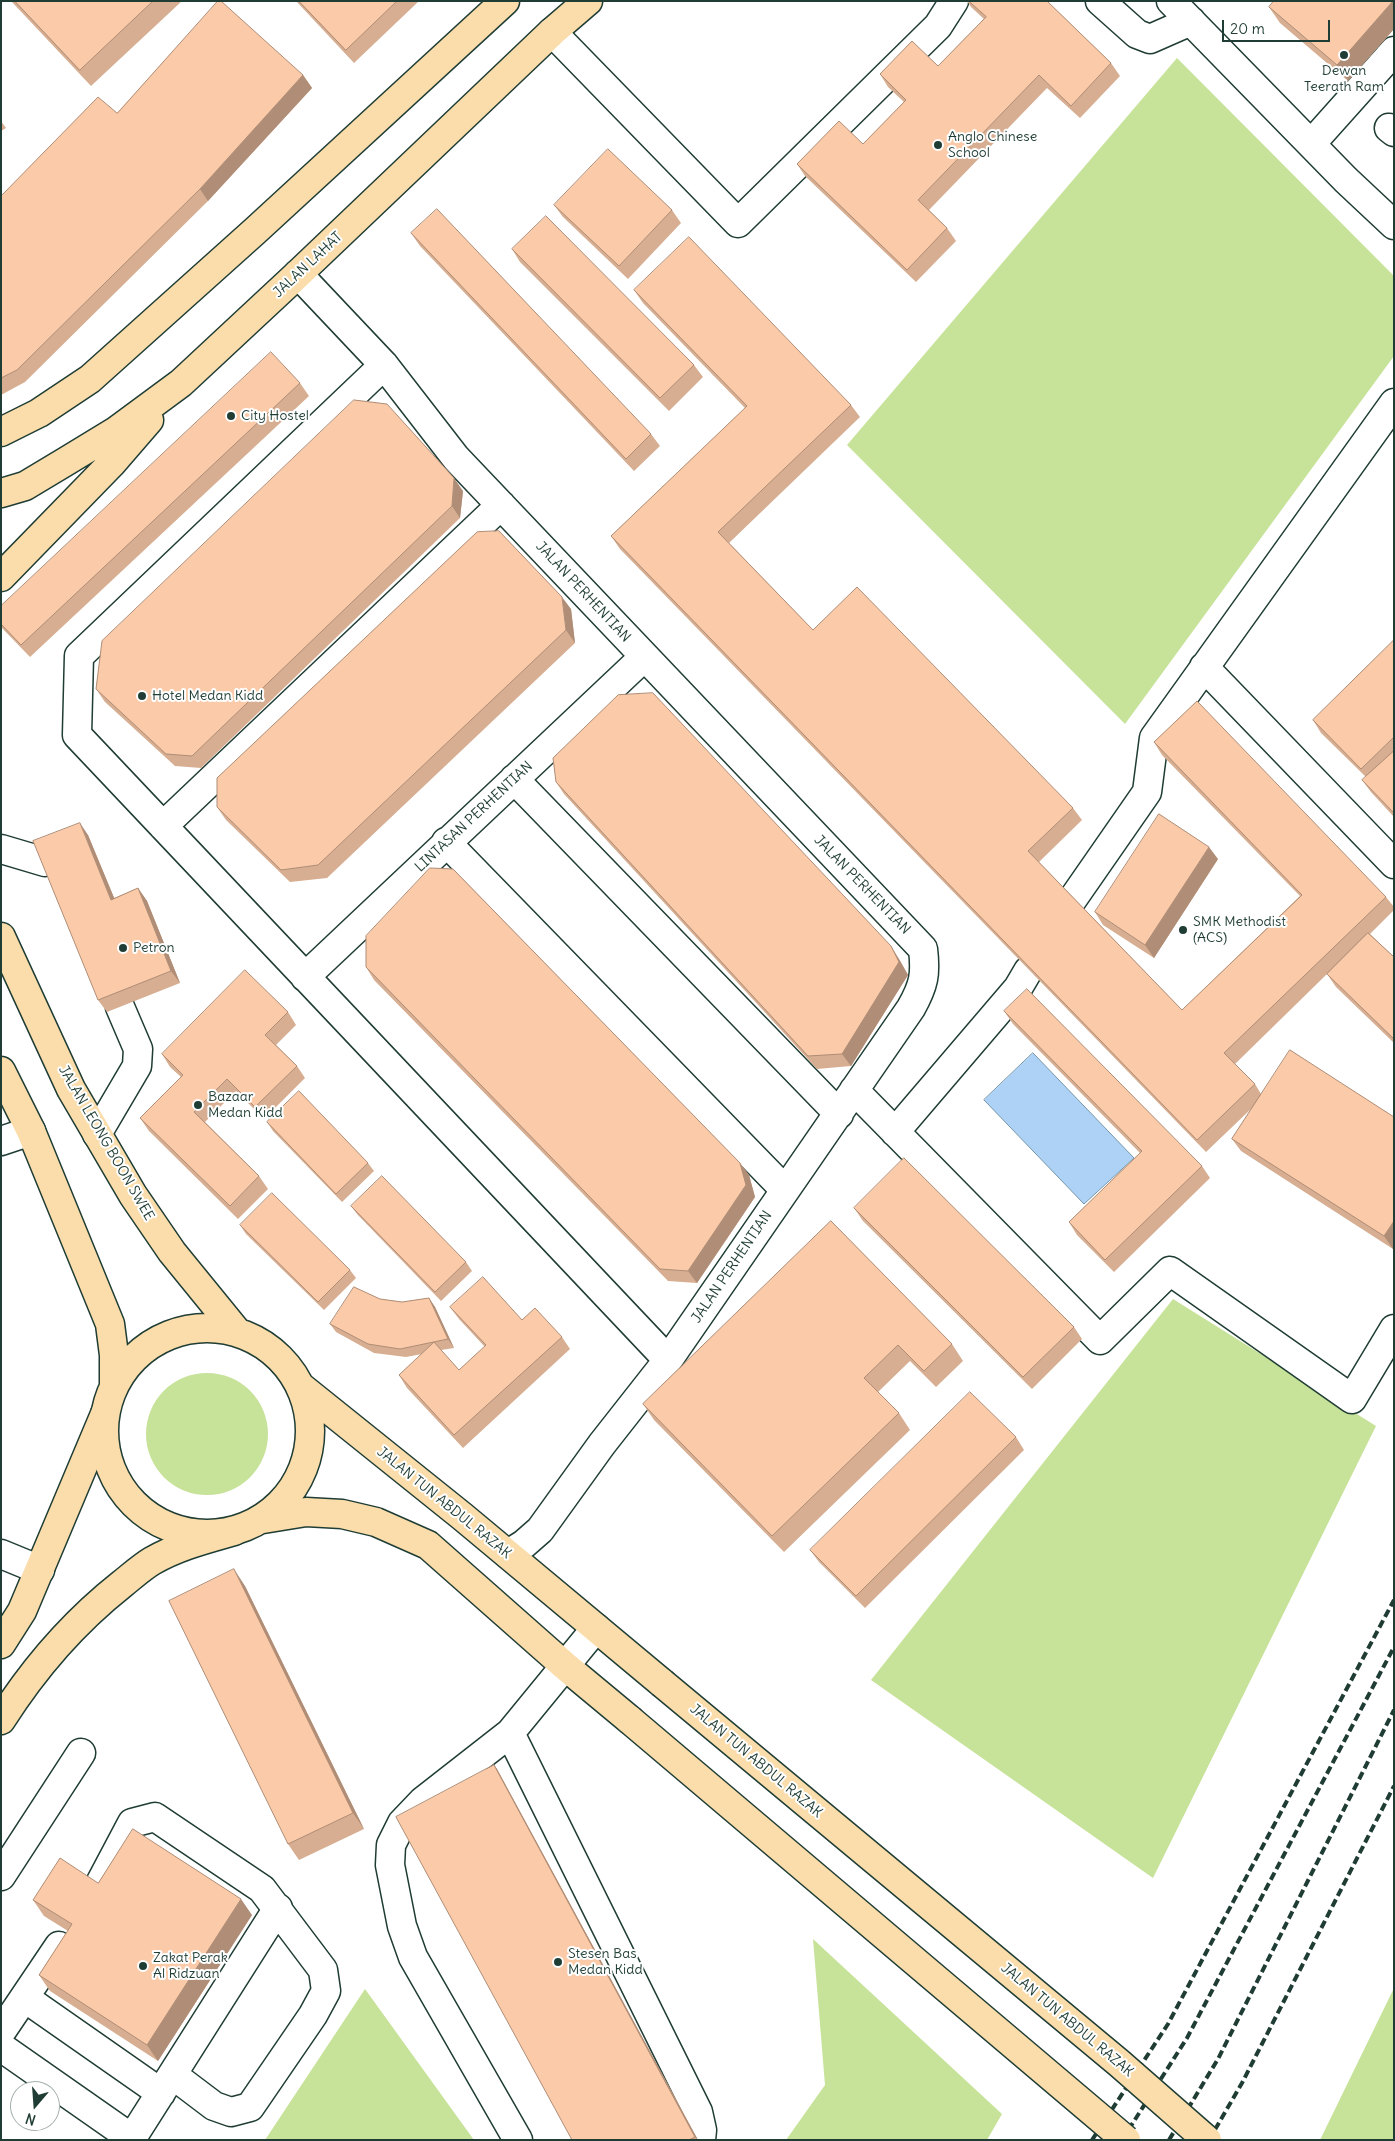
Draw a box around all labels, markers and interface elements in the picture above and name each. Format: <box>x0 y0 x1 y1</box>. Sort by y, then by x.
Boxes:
scale bar <box>1225 10 1332 42</box>
text: 20 m <box>1230 19 1265 38</box>
marker: Dewan Teerath Ram <box>1338 49 1350 61</box>
place label: Dewan Teerath Ram <box>1304 63 1384 95</box>
place label: Anglo Chinese School <box>948 129 1037 162</box>
marker: Anglo Chinese School <box>932 139 944 151</box>
street label: JALAN LAHAT <box>270 229 346 301</box>
place label: City Hostel <box>241 408 309 424</box>
marker: City Hostel <box>225 410 237 422</box>
street label: JALAN PERHENTIAN <box>532 538 634 646</box>
place label: Hotel Medan Kidd <box>152 688 263 704</box>
marker: Hotel Medan Kidd <box>136 690 148 702</box>
street label: LINTASAN PERHENTIAN <box>412 758 536 876</box>
street label: JALAN PERHENTIAN <box>810 832 914 938</box>
place label: SMK Methodist (ACS) <box>1193 914 1286 946</box>
marker: SMK Methodist (ACS) <box>1177 924 1189 936</box>
place label: Petron <box>133 940 175 956</box>
marker: Petron <box>117 942 129 954</box>
street label: JALAN LEONG BOON SWEE <box>55 1063 157 1223</box>
place label: Bazaar Medan Kidd <box>208 1089 283 1122</box>
marker: Bazaar Medan Kidd <box>192 1099 204 1111</box>
street label: JALAN PERHENTIAN <box>688 1208 776 1326</box>
street label: JALAN TUN ABDUL RAZAK <box>374 1444 514 1562</box>
street label: JALAN TUN ABDUL RAZAK <box>686 1701 826 1821</box>
place label: Stesen Bas Medan Kidd <box>568 1946 643 1978</box>
place label: Zakat Perak Al Ridzuan <box>153 1950 228 1982</box>
marker: Stesen Bas Medan Kidd <box>552 1956 564 1968</box>
marker: Zakat Perak Al Ridzuan <box>137 1960 149 1972</box>
street label: JALAN TUN ABDUL RAZAK <box>997 1960 1137 2080</box>
north arrow <box>10 2081 60 2131</box>
text: N <box>23 2109 38 2129</box>

